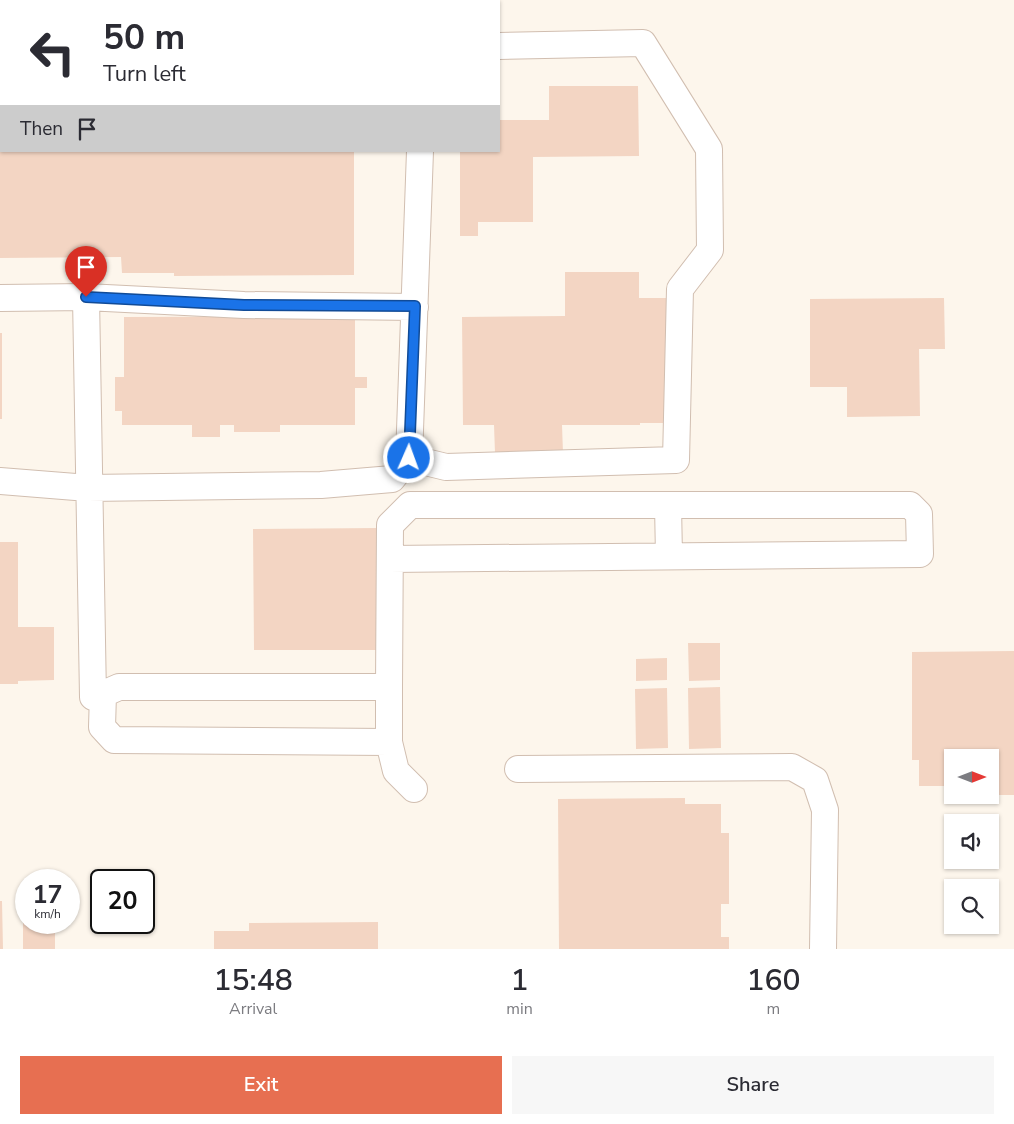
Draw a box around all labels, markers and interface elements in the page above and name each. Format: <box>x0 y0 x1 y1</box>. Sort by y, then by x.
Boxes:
text: 50 m <box>103 14 185 61</box>
icon: left <box>20 20 85 85</box>
text: Turn left <box>103 59 186 89</box>
icon: arrive <box>73 115 101 143</box>
text: Then <box>20 116 63 142</box>
pin <box>65 246 107 297</box>
icon: arrive <box>72 253 100 281</box>
position arrow <box>382 431 434 483</box>
north arrow <box>944 749 999 804</box>
map controls <box>944 749 999 934</box>
button: sound <box>944 814 999 869</box>
speed limit sign: 20 <box>90 869 155 934</box>
text: 17 <box>32 878 63 912</box>
button: search <box>944 879 999 934</box>
text: km/h <box>34 906 61 922</box>
text: 15:48 <box>214 960 293 1001</box>
text: 1 <box>511 960 529 1001</box>
text: 160 <box>746 960 800 1001</box>
text: Arrival <box>229 998 277 1020</box>
text: min <box>506 998 533 1020</box>
text: m <box>767 998 780 1020</box>
button: Exit <box>20 1056 502 1114</box>
button: Share <box>512 1056 994 1114</box>

